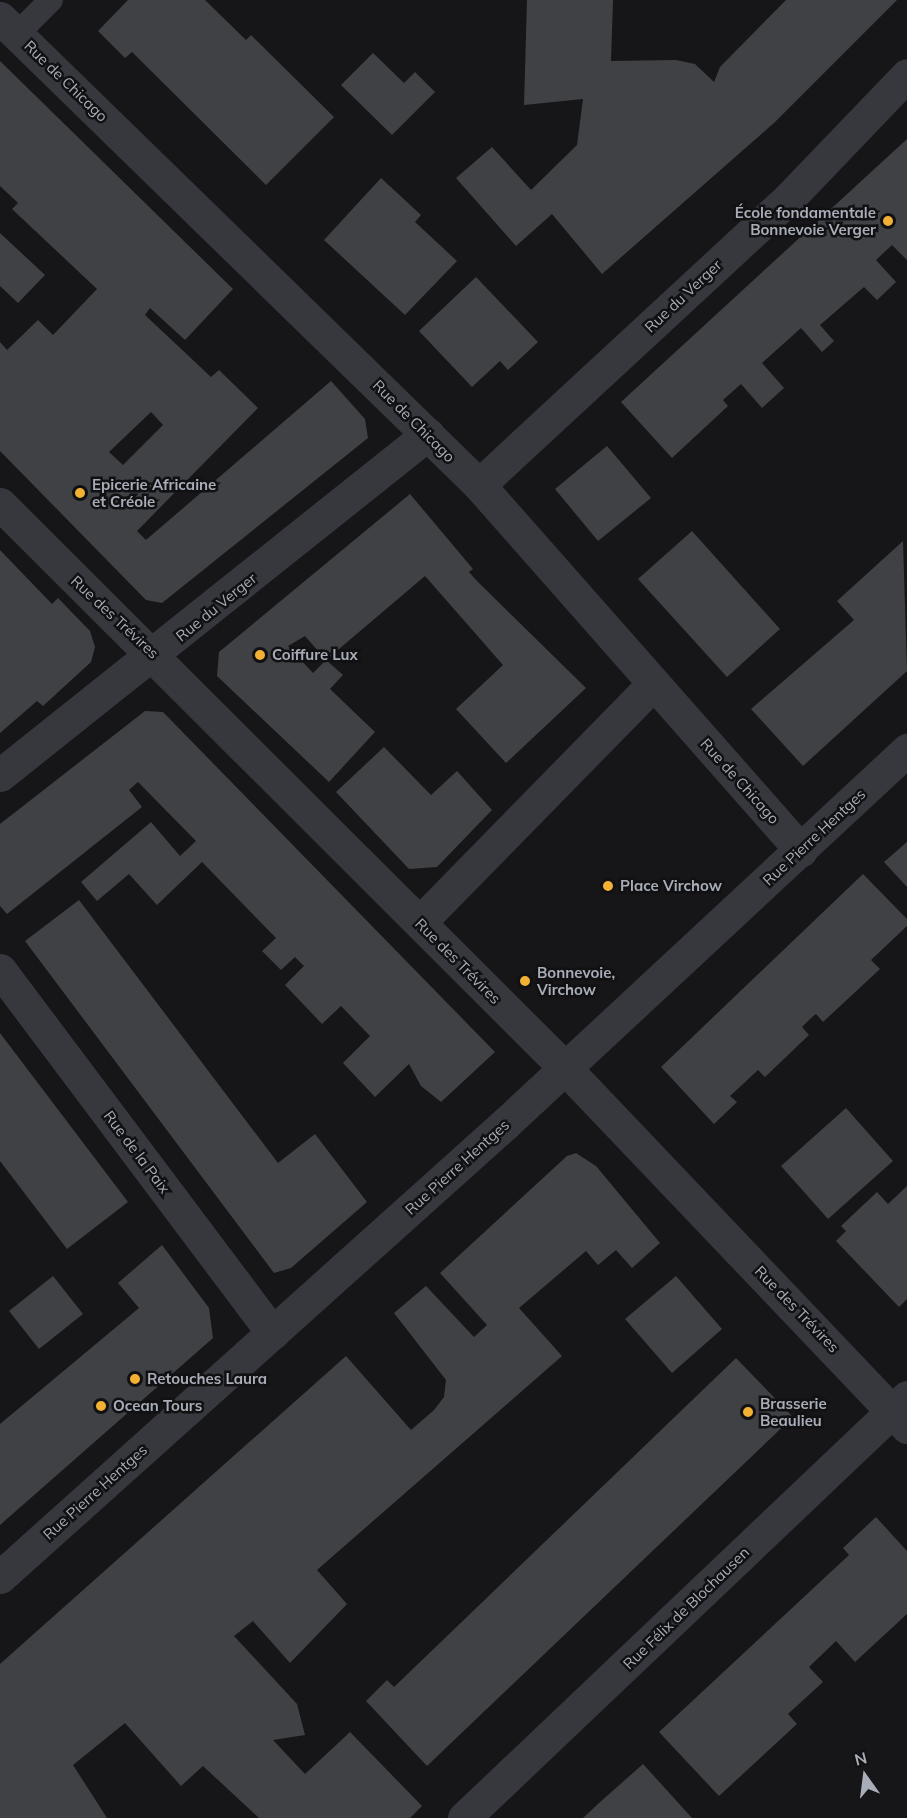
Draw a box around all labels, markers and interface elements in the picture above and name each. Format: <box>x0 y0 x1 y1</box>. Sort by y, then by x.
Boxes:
street label: Rue de Chicago <box>21 37 111 125</box>
place label: École fondamentale Bonnevoie Verger <box>735 203 876 238</box>
marker: École fondamentale Bonnevoie Verger <box>881 214 895 228</box>
street label: Rue du Verger <box>641 256 725 336</box>
street label: Rue de Chicago <box>369 376 459 466</box>
place label: Epicerie Africaine et Créole <box>92 475 216 510</box>
marker: Epicerie Africaine et Créole <box>73 486 87 500</box>
street label: Rue du Verger <box>172 569 260 645</box>
street label: Rue des Trévires <box>67 572 163 662</box>
place label: Coiffure Lux <box>272 646 358 664</box>
marker: Coiffure Lux <box>253 648 267 662</box>
street label: Rue de Chicago <box>697 735 783 827</box>
street label: Rue Pierre Hentges <box>759 785 869 889</box>
place label: Place Virchow <box>620 877 722 895</box>
marker: Place Virchow <box>601 879 615 893</box>
street label: Rue des Trévires <box>412 915 504 1007</box>
place label: Bonnevoie, Virchow <box>537 963 615 998</box>
marker: Bonnevoie, Virchow <box>518 974 532 988</box>
street label: Rue de la Paix <box>100 1107 174 1197</box>
street label: Rue Pierre Hentges <box>401 1116 513 1218</box>
street label: Rue des Trévires <box>751 1262 843 1356</box>
place label: Retouches Laura <box>147 1370 267 1388</box>
marker: Retouches Laura <box>128 1372 142 1386</box>
place label: Brasserie Beaulieu <box>760 1394 827 1429</box>
place label: Ocean Tours <box>113 1397 202 1415</box>
marker: Ocean Tours <box>94 1399 108 1413</box>
marker: Brasserie Beaulieu <box>741 1405 755 1419</box>
street label: Rue Pierre Hentges <box>39 1441 151 1543</box>
street label: Rue Félix de Blochausen <box>619 1543 753 1673</box>
north arrow <box>835 1746 895 1806</box>
text: N <box>852 1747 869 1770</box>

